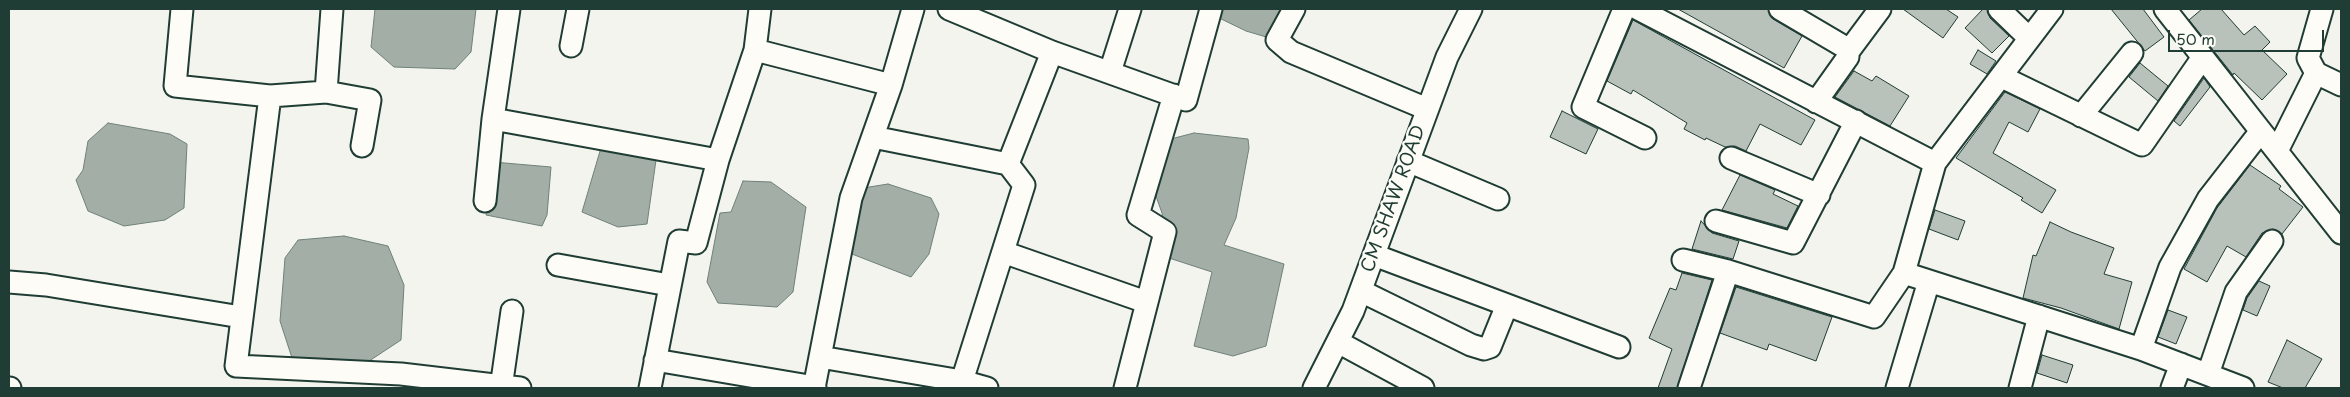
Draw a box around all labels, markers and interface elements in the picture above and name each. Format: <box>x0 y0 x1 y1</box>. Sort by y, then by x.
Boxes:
scale bar <box>2170 20 2326 52</box>
text: 50 m <box>2176 27 2215 50</box>
street label: CM SHAW ROAD <box>1357 123 1431 275</box>

